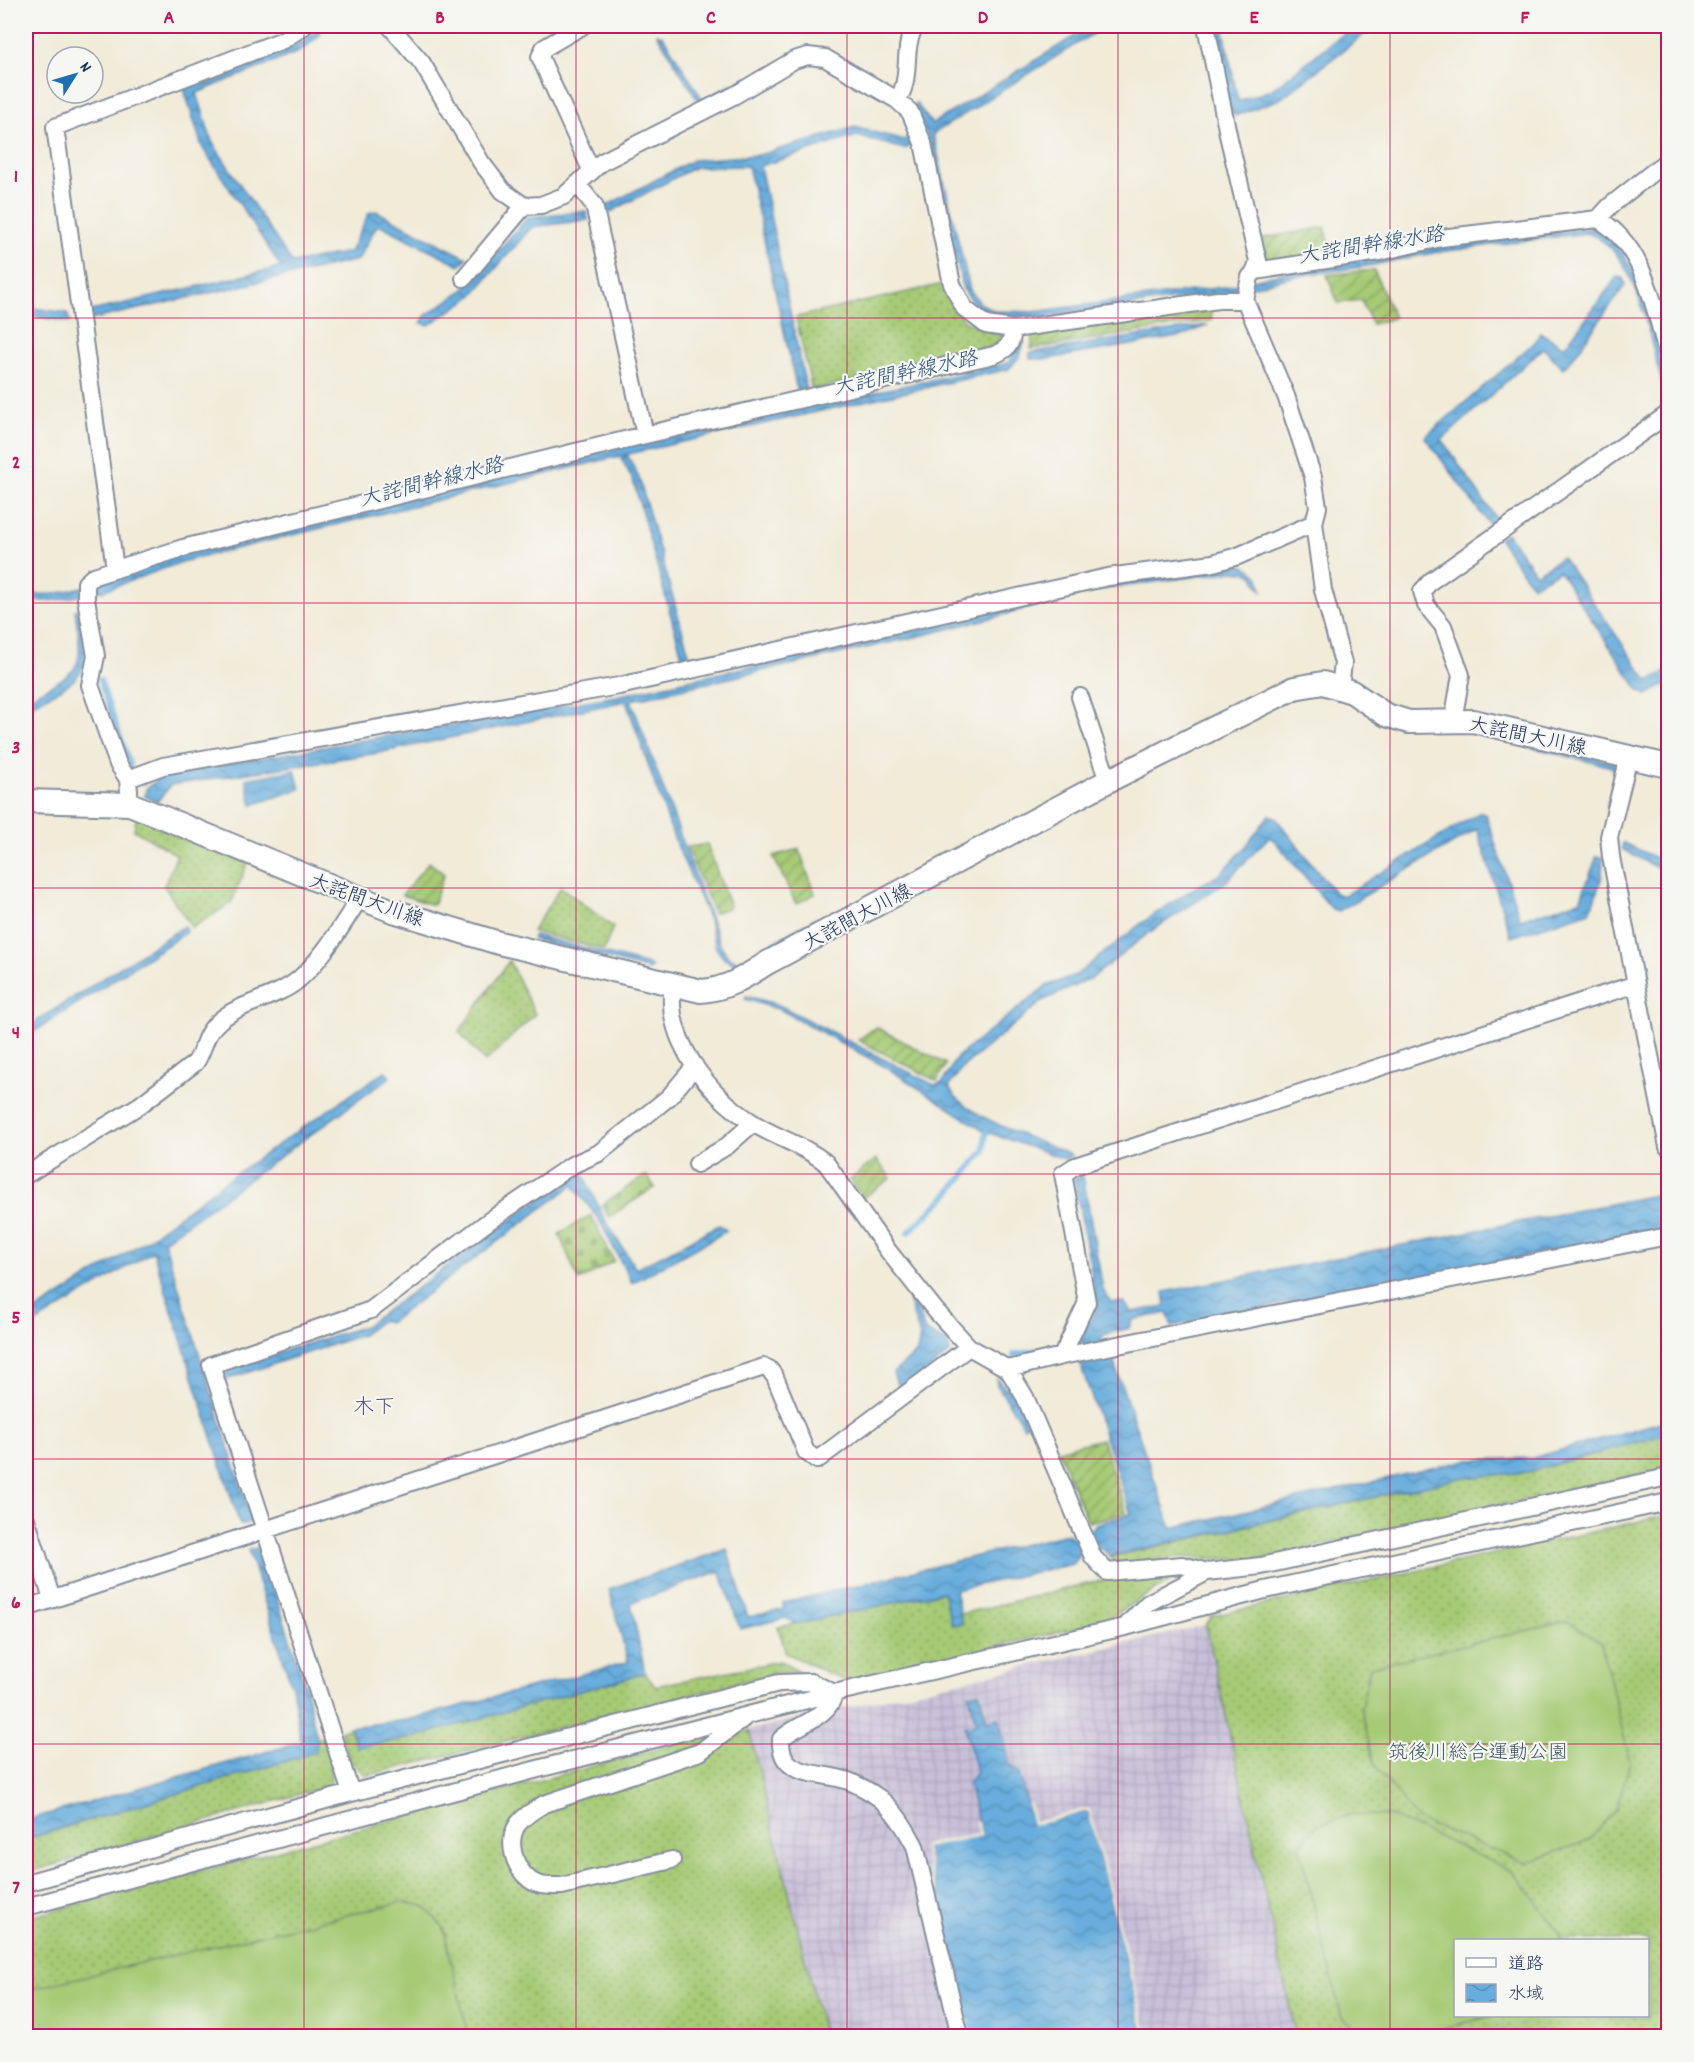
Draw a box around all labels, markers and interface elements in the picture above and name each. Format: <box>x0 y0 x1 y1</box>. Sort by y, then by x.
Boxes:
text: A <box>164 5 175 33</box>
text: B <box>435 5 445 33</box>
text: C <box>706 5 716 33</box>
text: D <box>978 5 989 33</box>
text: E <box>1249 5 1259 33</box>
text: F <box>1521 5 1531 33</box>
north arrow <box>45 45 105 105</box>
text: N <box>73 57 97 78</box>
text: 1 <box>14 164 18 192</box>
water label: 大詫間幹線水路 <box>1297 220 1447 273</box>
water label: 大詫間幹線水路 <box>831 345 982 405</box>
text: 2 <box>12 450 20 478</box>
water label: 大詫間幹線水路 <box>357 451 508 516</box>
street label: 大詫間大川線 <box>1466 712 1589 764</box>
text: 3 <box>12 735 20 763</box>
street label: 大詫間大川線 <box>305 868 427 935</box>
street label: 大詫間大川線 <box>799 878 918 959</box>
text: 4 <box>12 1020 20 1048</box>
text: 5 <box>11 1305 21 1333</box>
district label: 木下 <box>353 1394 395 1424</box>
text: 6 <box>11 1590 21 1618</box>
park label: 筑後川総合運動公園 <box>1388 1740 1568 1768</box>
text: 7 <box>12 1875 20 1903</box>
legend <box>1454 1939 1649 2017</box>
text: 道路 <box>1508 1953 1544 1978</box>
text: 水域 <box>1508 1983 1544 2008</box>

